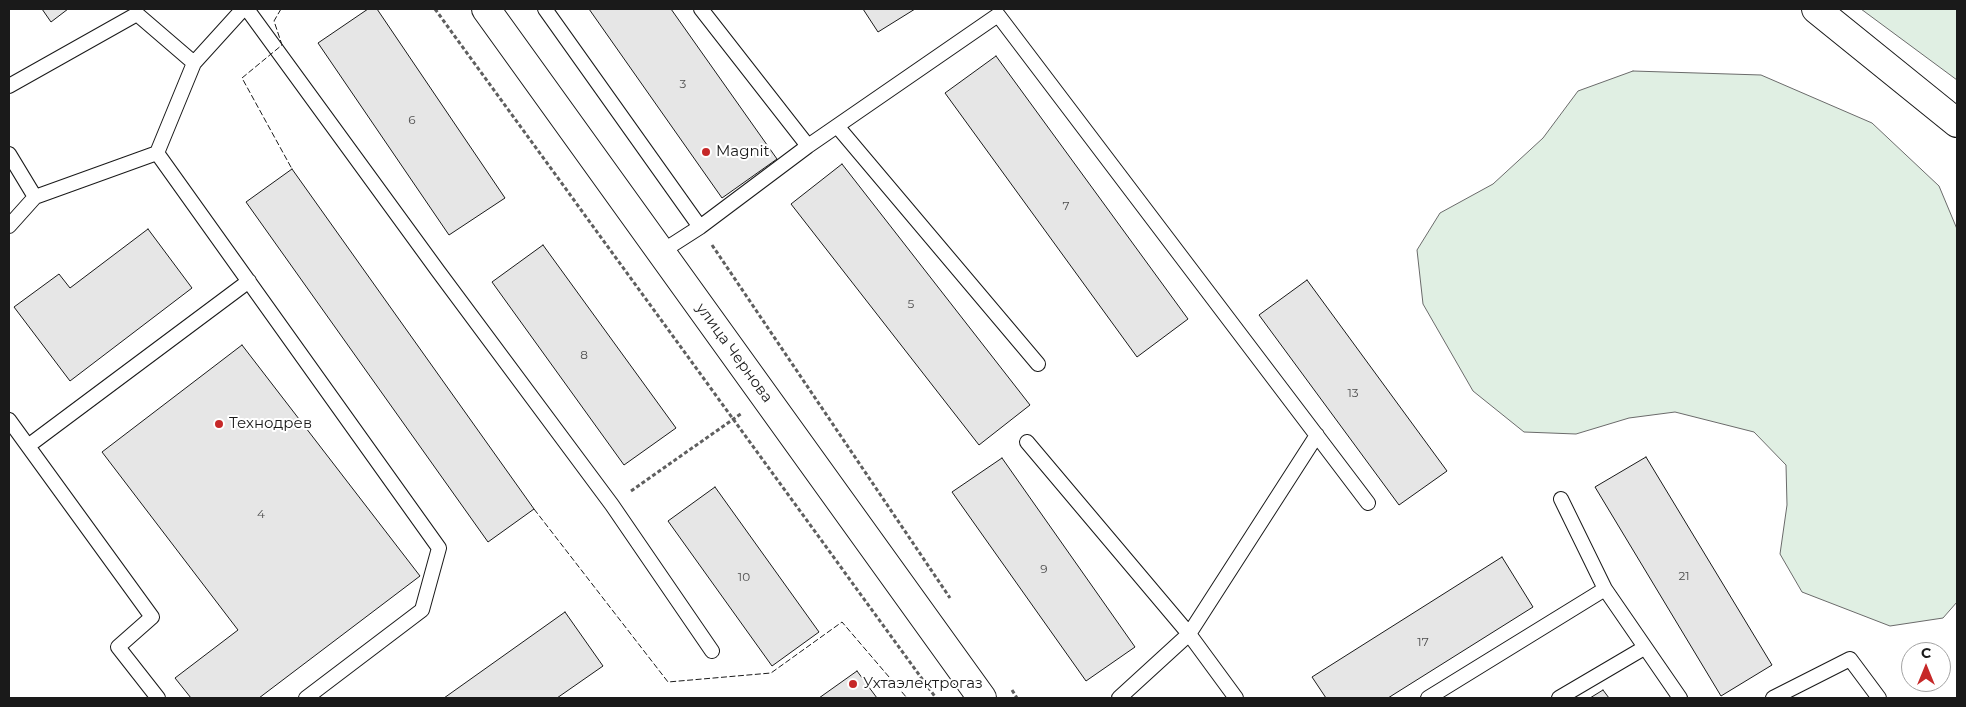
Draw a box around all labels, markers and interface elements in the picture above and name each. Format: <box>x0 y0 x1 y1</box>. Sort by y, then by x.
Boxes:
house number: 3 <box>680 77 686 91</box>
house number: 6 <box>408 113 416 127</box>
place label: Magnit <box>716 143 770 161</box>
marker: Magnit <box>700 146 712 158</box>
house number: 7 <box>1062 199 1070 213</box>
house number: 5 <box>908 297 914 311</box>
street label: улица Чернова <box>692 300 776 406</box>
house number: 8 <box>580 348 588 362</box>
house number: 13 <box>1347 386 1359 400</box>
place label: Технодрев <box>229 415 312 433</box>
marker: Технодрев <box>213 418 225 430</box>
house number: 4 <box>257 507 265 521</box>
house number: 9 <box>1040 562 1048 576</box>
house number: 21 <box>1678 569 1690 583</box>
house number: 10 <box>738 570 750 584</box>
house number: 17 <box>1417 635 1429 649</box>
north arrow <box>1901 642 1951 692</box>
text: С <box>1921 644 1931 662</box>
place label: Ухтаэлектрогаз <box>863 675 983 693</box>
marker: Ухтаэлектрогаз <box>847 678 859 690</box>

